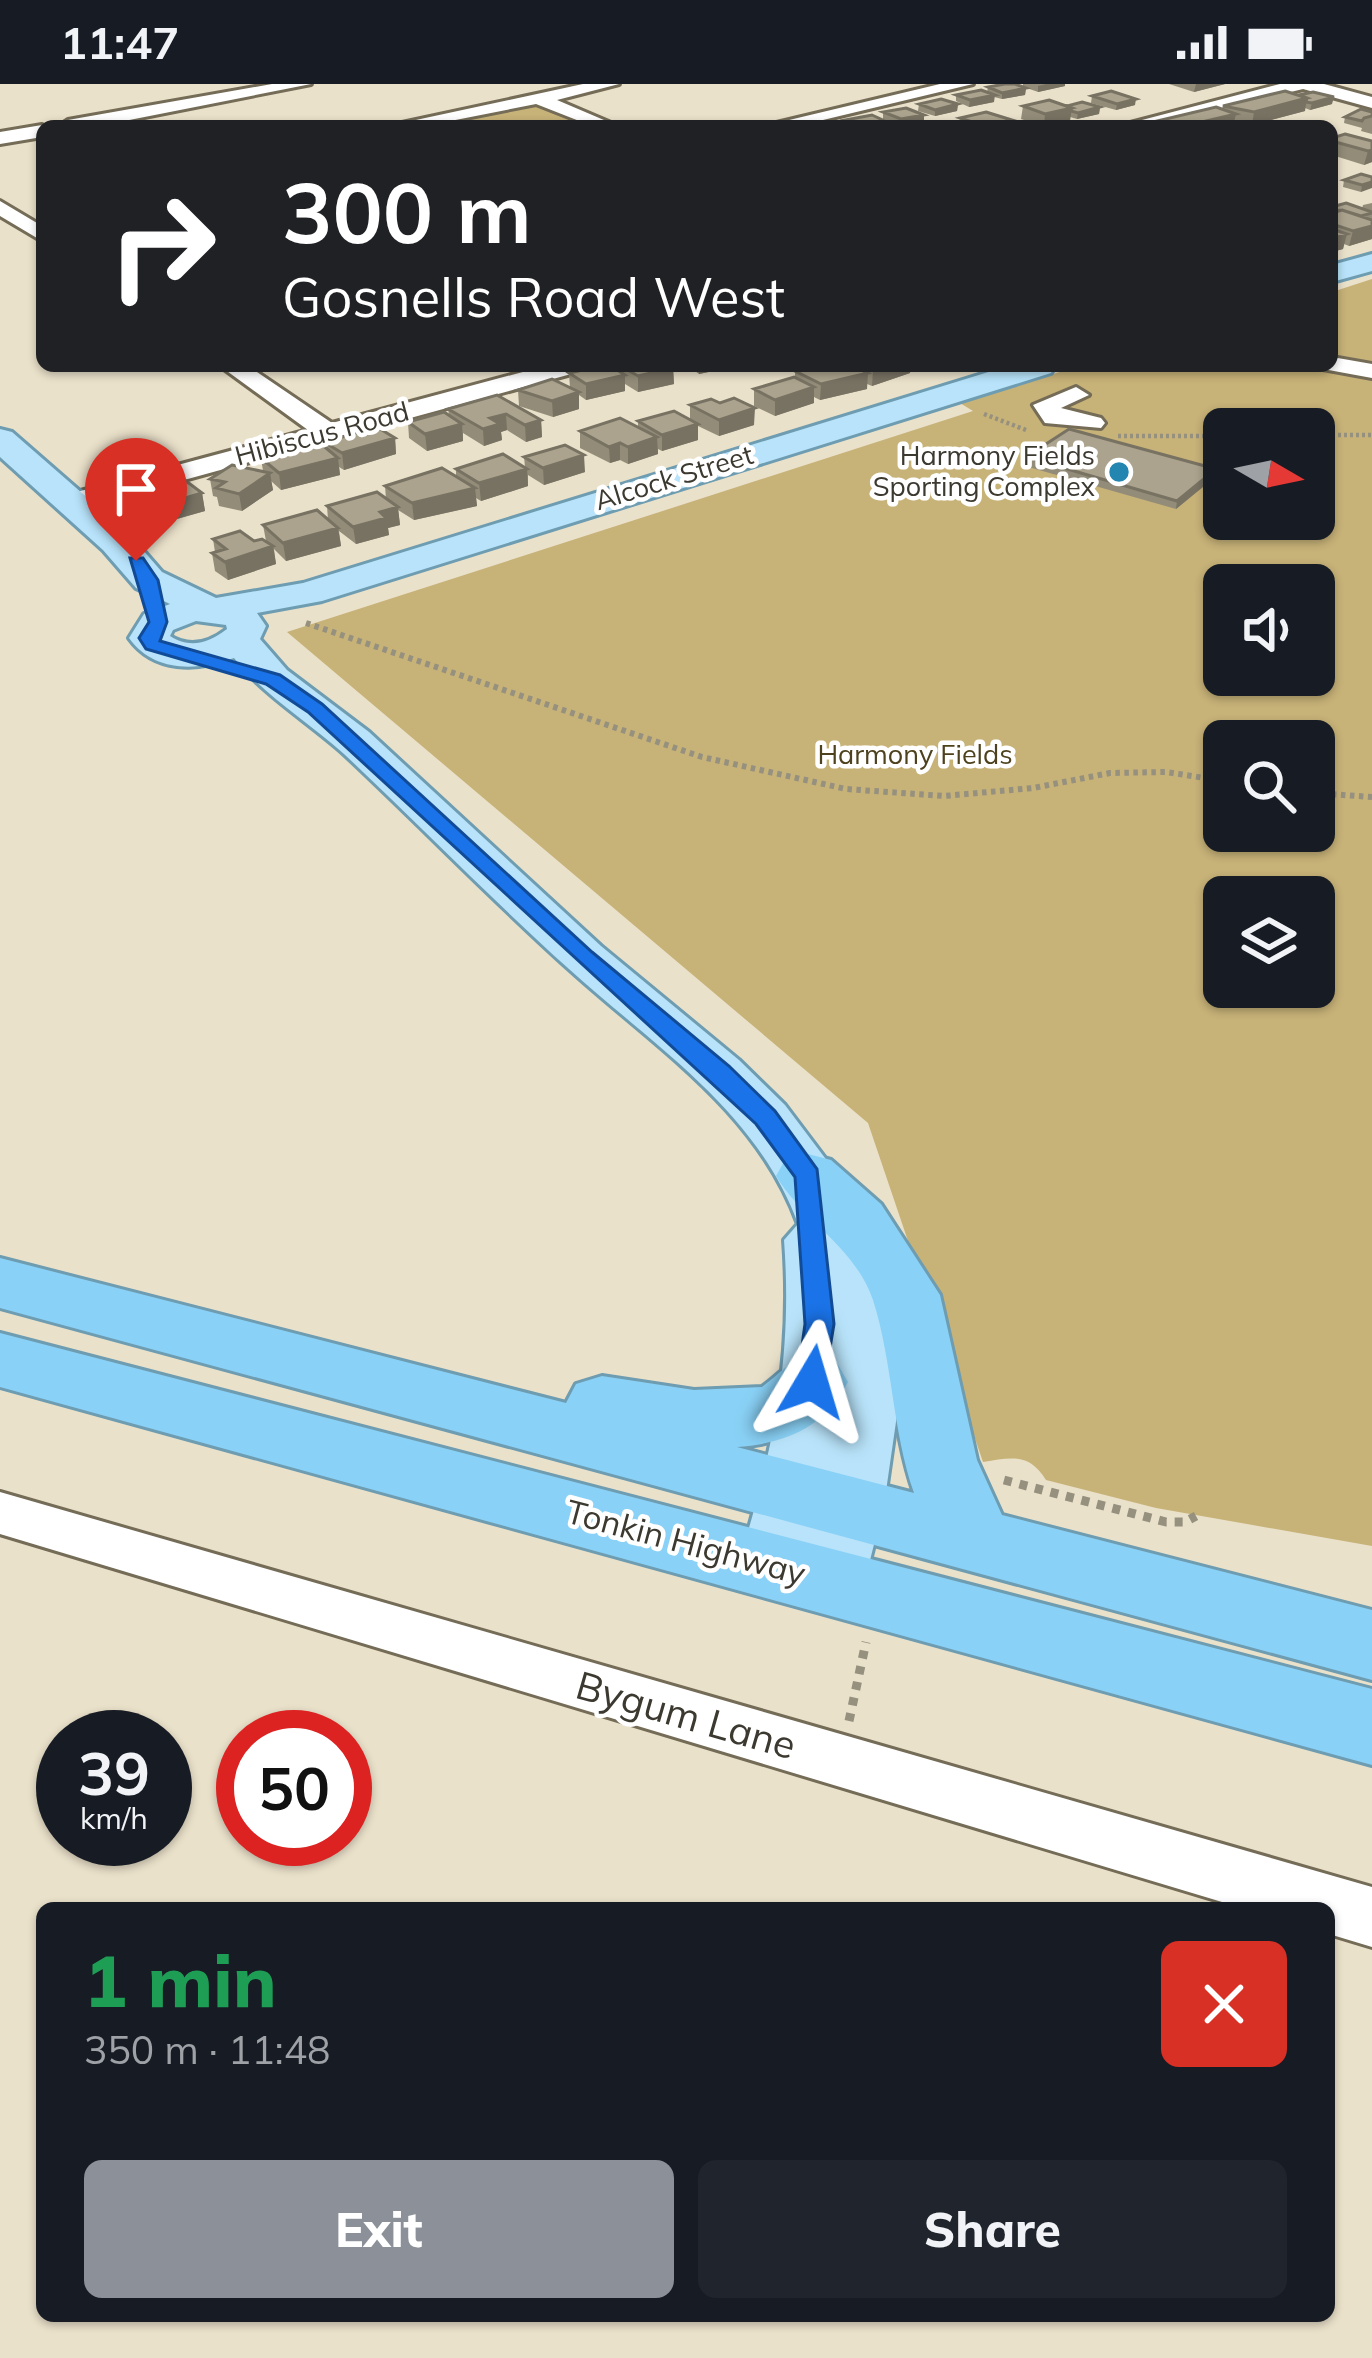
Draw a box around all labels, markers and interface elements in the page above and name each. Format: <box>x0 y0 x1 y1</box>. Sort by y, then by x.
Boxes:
text: 11:47 <box>60 14 179 70</box>
text: 300 m <box>282 159 532 264</box>
icon: right <box>84 168 240 324</box>
text: Gosnells Road West <box>282 263 785 331</box>
street label: Hibiscus Road <box>231 393 412 473</box>
north arrow <box>1203 408 1335 540</box>
map controls <box>1203 408 1335 1008</box>
street label: Alcock Street <box>590 437 757 517</box>
pin <box>85 438 187 561</box>
place label: Harmony Fields Sporting Complex <box>873 438 1096 503</box>
icon: arrive <box>103 456 169 522</box>
marker: Harmony Fields Sporting Complex <box>1106 459 1132 485</box>
button: sound <box>1203 564 1335 696</box>
button: search <box>1203 720 1335 852</box>
park label: Harmony Fields <box>817 737 1013 771</box>
button: layers <box>1203 876 1335 1008</box>
position arrow <box>749 1319 875 1445</box>
street label: Tonkin Highway <box>562 1490 811 1593</box>
street label: Bygum Lane <box>571 1660 802 1769</box>
speed limit sign: 50 <box>216 1710 372 1866</box>
text: 39 <box>78 1735 150 1810</box>
text: km/h <box>80 1799 148 1837</box>
text: 1 min <box>84 1935 277 2025</box>
button: close <box>1161 1941 1287 2067</box>
text: 350 m · 11:48 <box>84 2025 330 2074</box>
button: Exit <box>84 2160 674 2298</box>
button: Share <box>698 2160 1287 2298</box>

